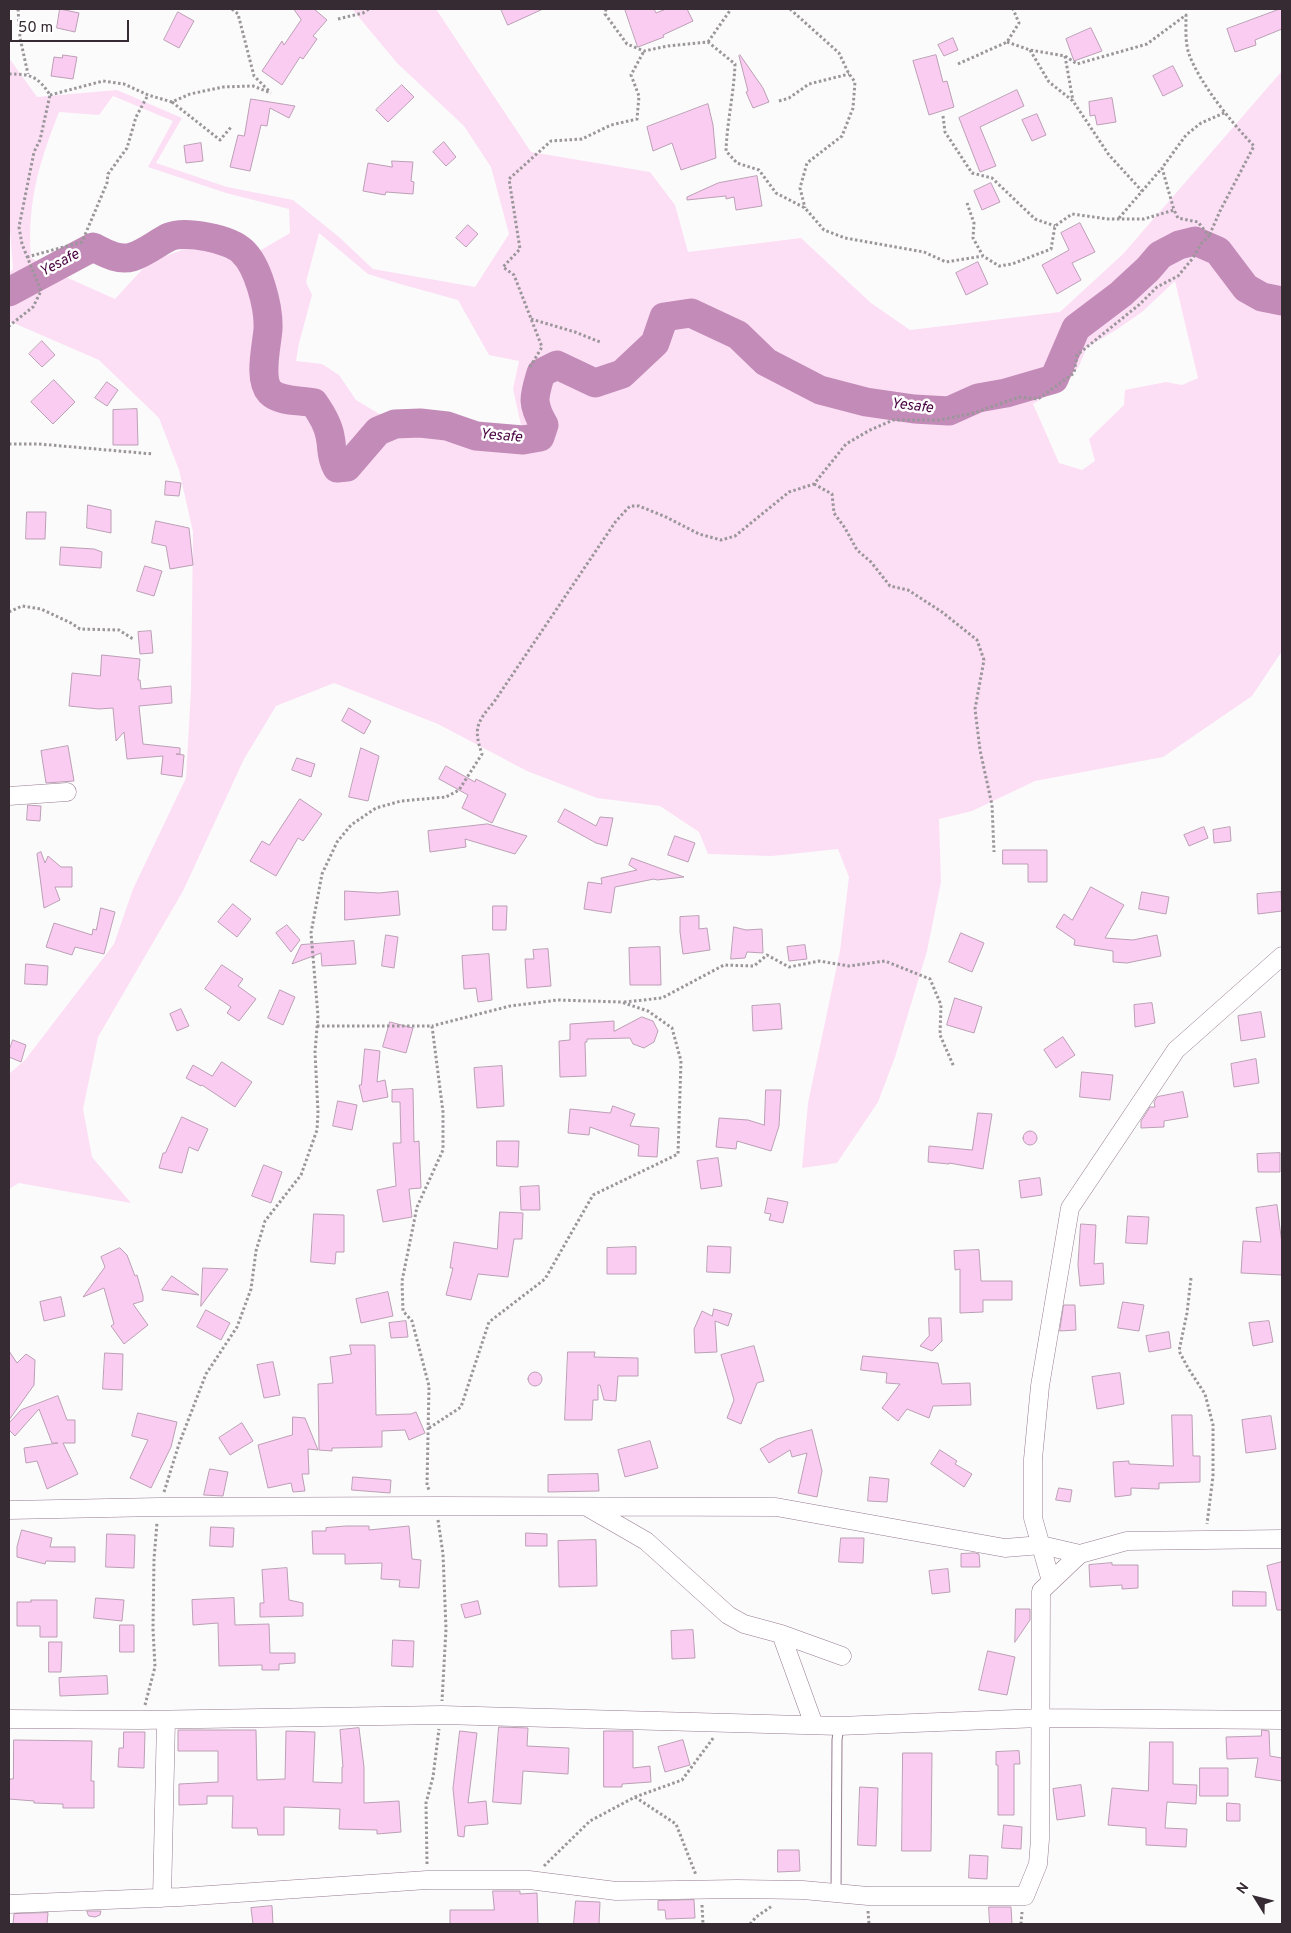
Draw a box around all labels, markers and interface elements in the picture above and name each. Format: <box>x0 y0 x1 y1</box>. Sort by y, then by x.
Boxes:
scale bar <box>12 10 131 42</box>
text: 50 m <box>18 19 53 38</box>
water label: Yesafe <box>37 246 83 282</box>
water label: Yesafe <box>890 396 934 418</box>
water label: Yesafe <box>479 426 523 448</box>
north arrow <box>1231 1873 1281 1923</box>
text: N <box>1234 1880 1253 1898</box>

